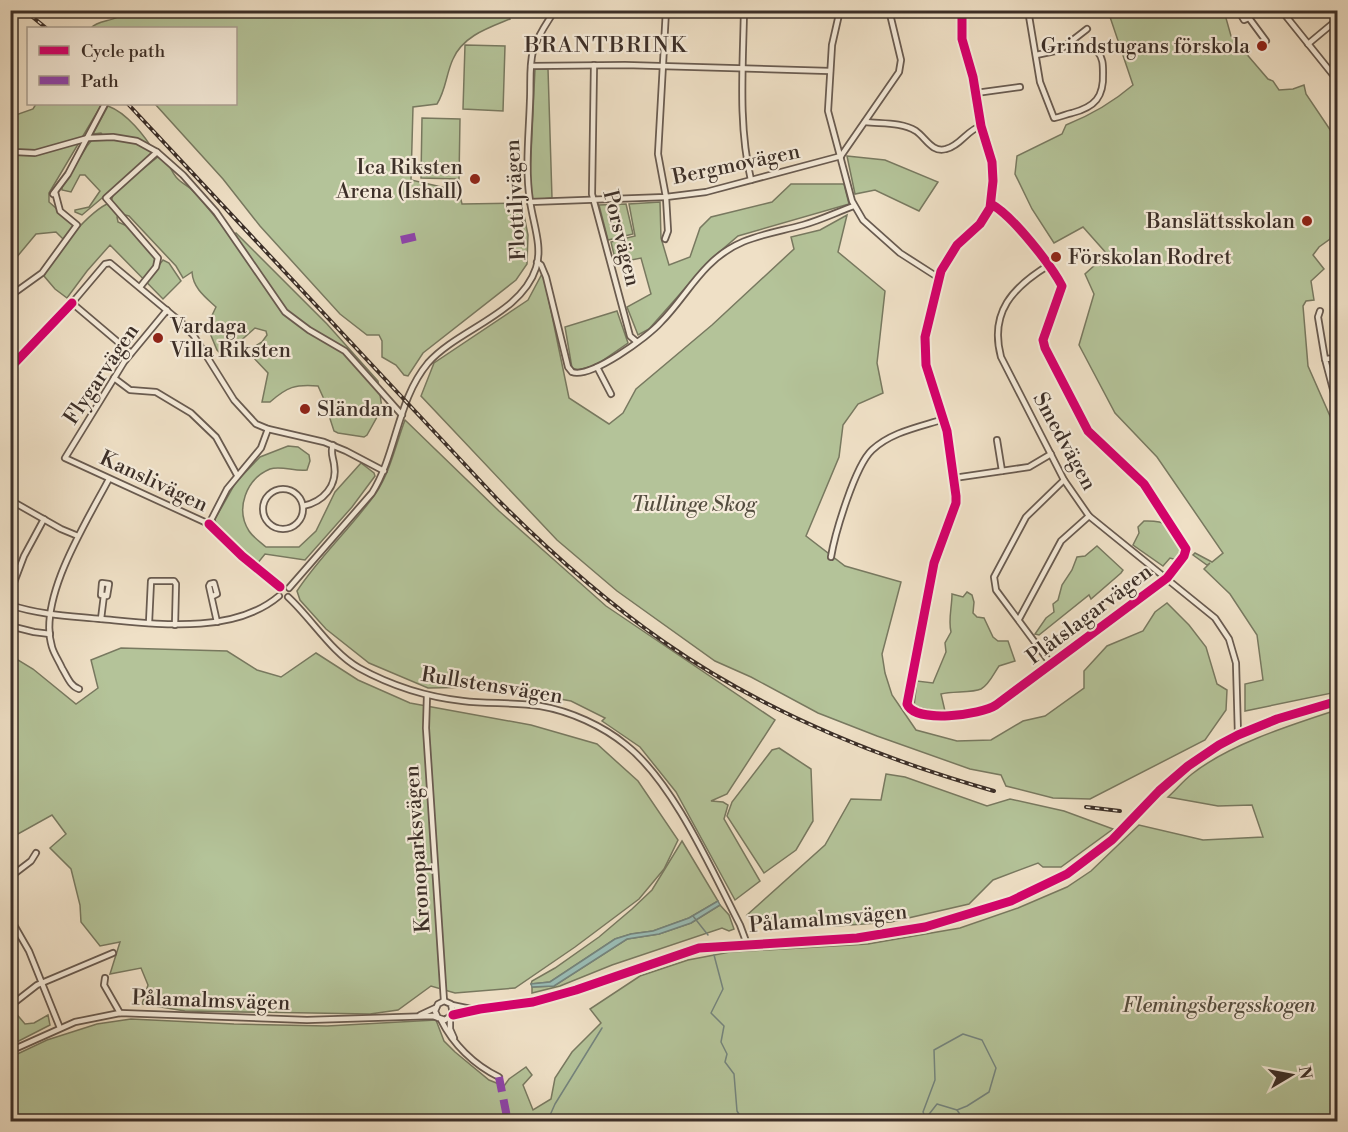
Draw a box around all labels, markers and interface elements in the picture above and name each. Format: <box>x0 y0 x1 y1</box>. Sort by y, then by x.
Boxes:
legend <box>27 27 237 105</box>
district label: BRANTBRINK <box>523 32 688 59</box>
place label: Grindstugans förskola <box>1041 34 1250 60</box>
marker: Grindstugans förskola <box>1255 39 1269 53</box>
text: Cycle path <box>81 40 165 63</box>
text: Path <box>81 70 119 93</box>
street label: Flottiljvägen <box>500 138 532 261</box>
street label: Bergmovägen <box>669 139 803 191</box>
place label: Ica Riksten Arena (Ishall) <box>335 155 463 205</box>
marker: Ica Riksten Arena (Ishall) <box>468 172 482 186</box>
street label: Porsvägen <box>597 187 646 289</box>
place label: Banslättsskolan <box>1145 209 1295 235</box>
marker: Banslättsskolan <box>1300 214 1314 228</box>
place label: Förskolan Rodret <box>1068 245 1232 271</box>
marker: Förskolan Rodret <box>1049 250 1063 264</box>
place label: Vardaga Villa Riksten <box>169 314 292 364</box>
street label: Flygarvägen <box>59 319 145 430</box>
marker: Vardaga Villa Riksten <box>151 331 165 345</box>
street label: Smedvägen <box>1027 388 1102 495</box>
place label: Sländan <box>317 397 394 423</box>
marker: Sländan <box>298 402 312 416</box>
street label: Kanslivägen <box>95 446 212 518</box>
park label: Tullinge Skog <box>631 492 758 518</box>
street label: Plåtslagarvägen <box>1022 559 1158 671</box>
street label: Rullstensvägen <box>419 662 565 710</box>
street label: Kronoparksvägen <box>399 764 437 934</box>
street label: Pålamalmsvägen <box>748 899 909 939</box>
street label: Pålamalmsvägen <box>131 985 291 1017</box>
park label: Flemingsbergsskogen <box>1122 993 1316 1019</box>
north arrow <box>1261 1045 1321 1105</box>
text: N <box>1294 1065 1316 1081</box>

